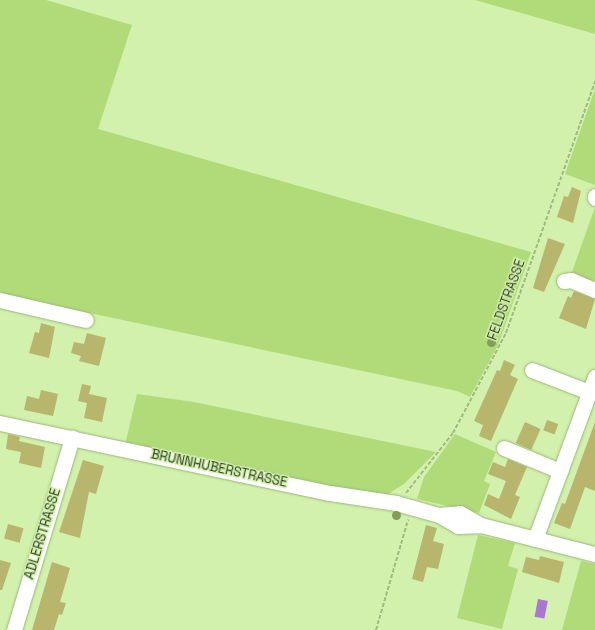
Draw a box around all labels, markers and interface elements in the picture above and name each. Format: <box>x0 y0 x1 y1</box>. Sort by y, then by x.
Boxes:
street label: FELDSTRASSE <box>485 257 529 343</box>
street label: BRUNNHUBERSTRASSE <box>149 447 289 491</box>
street label: ADLERSTRASSE <box>22 487 64 581</box>

